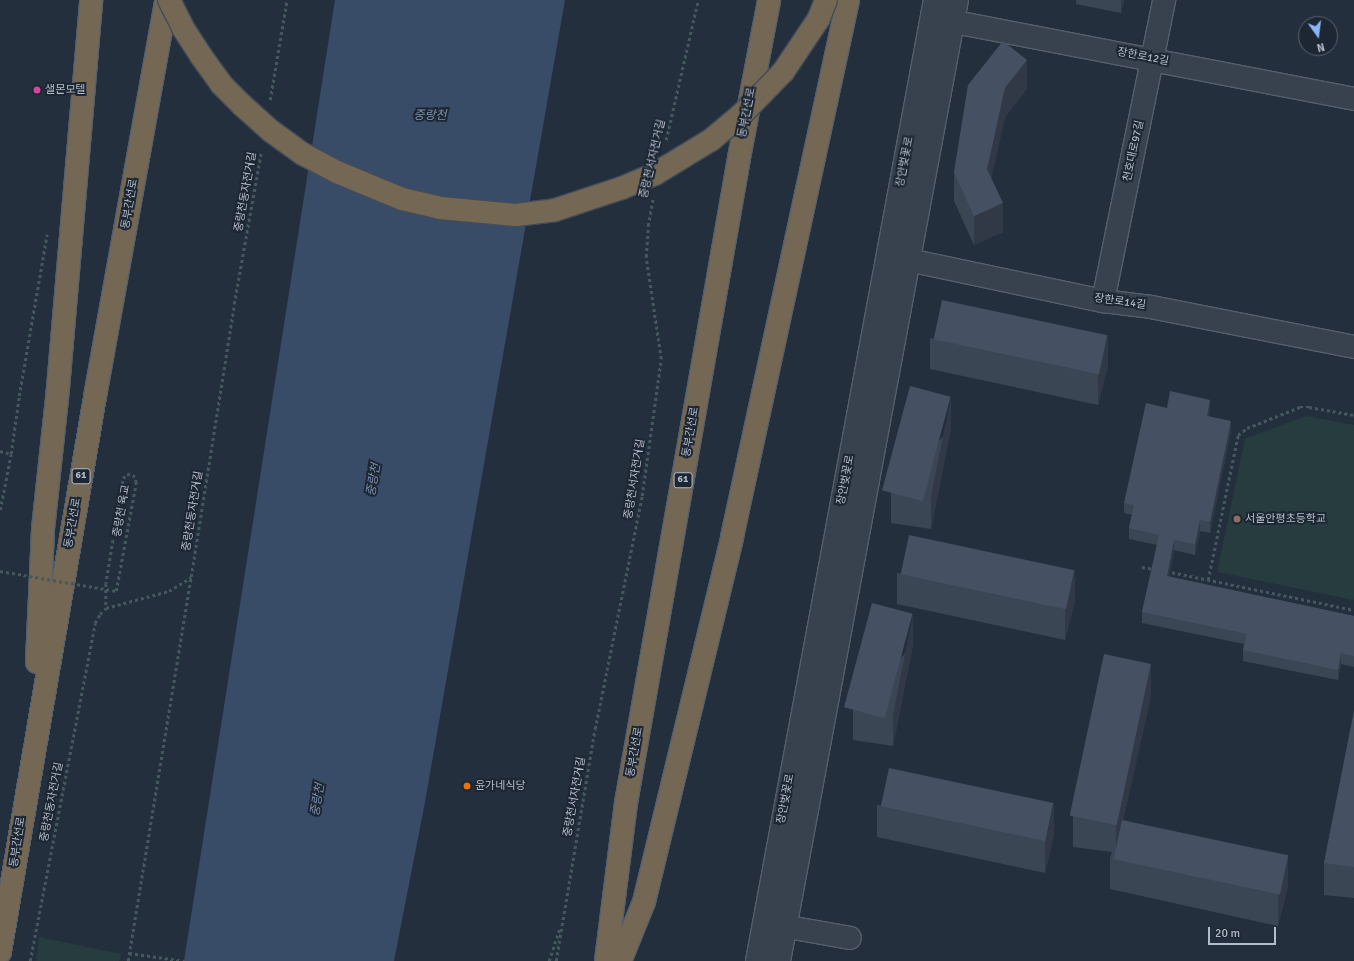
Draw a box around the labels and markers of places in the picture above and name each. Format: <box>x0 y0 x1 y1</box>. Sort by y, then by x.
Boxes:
place label: 샐몬모텔 <box>45 83 85 97</box>
marker: 샐몬모텔 <box>32 85 42 95</box>
place label: 서울안평초등학교 <box>1245 512 1326 526</box>
marker: 서울안평초등학교 <box>1232 514 1242 524</box>
place label: 윤가네식당 <box>475 779 526 793</box>
marker: 윤가네식당 <box>462 781 472 791</box>

